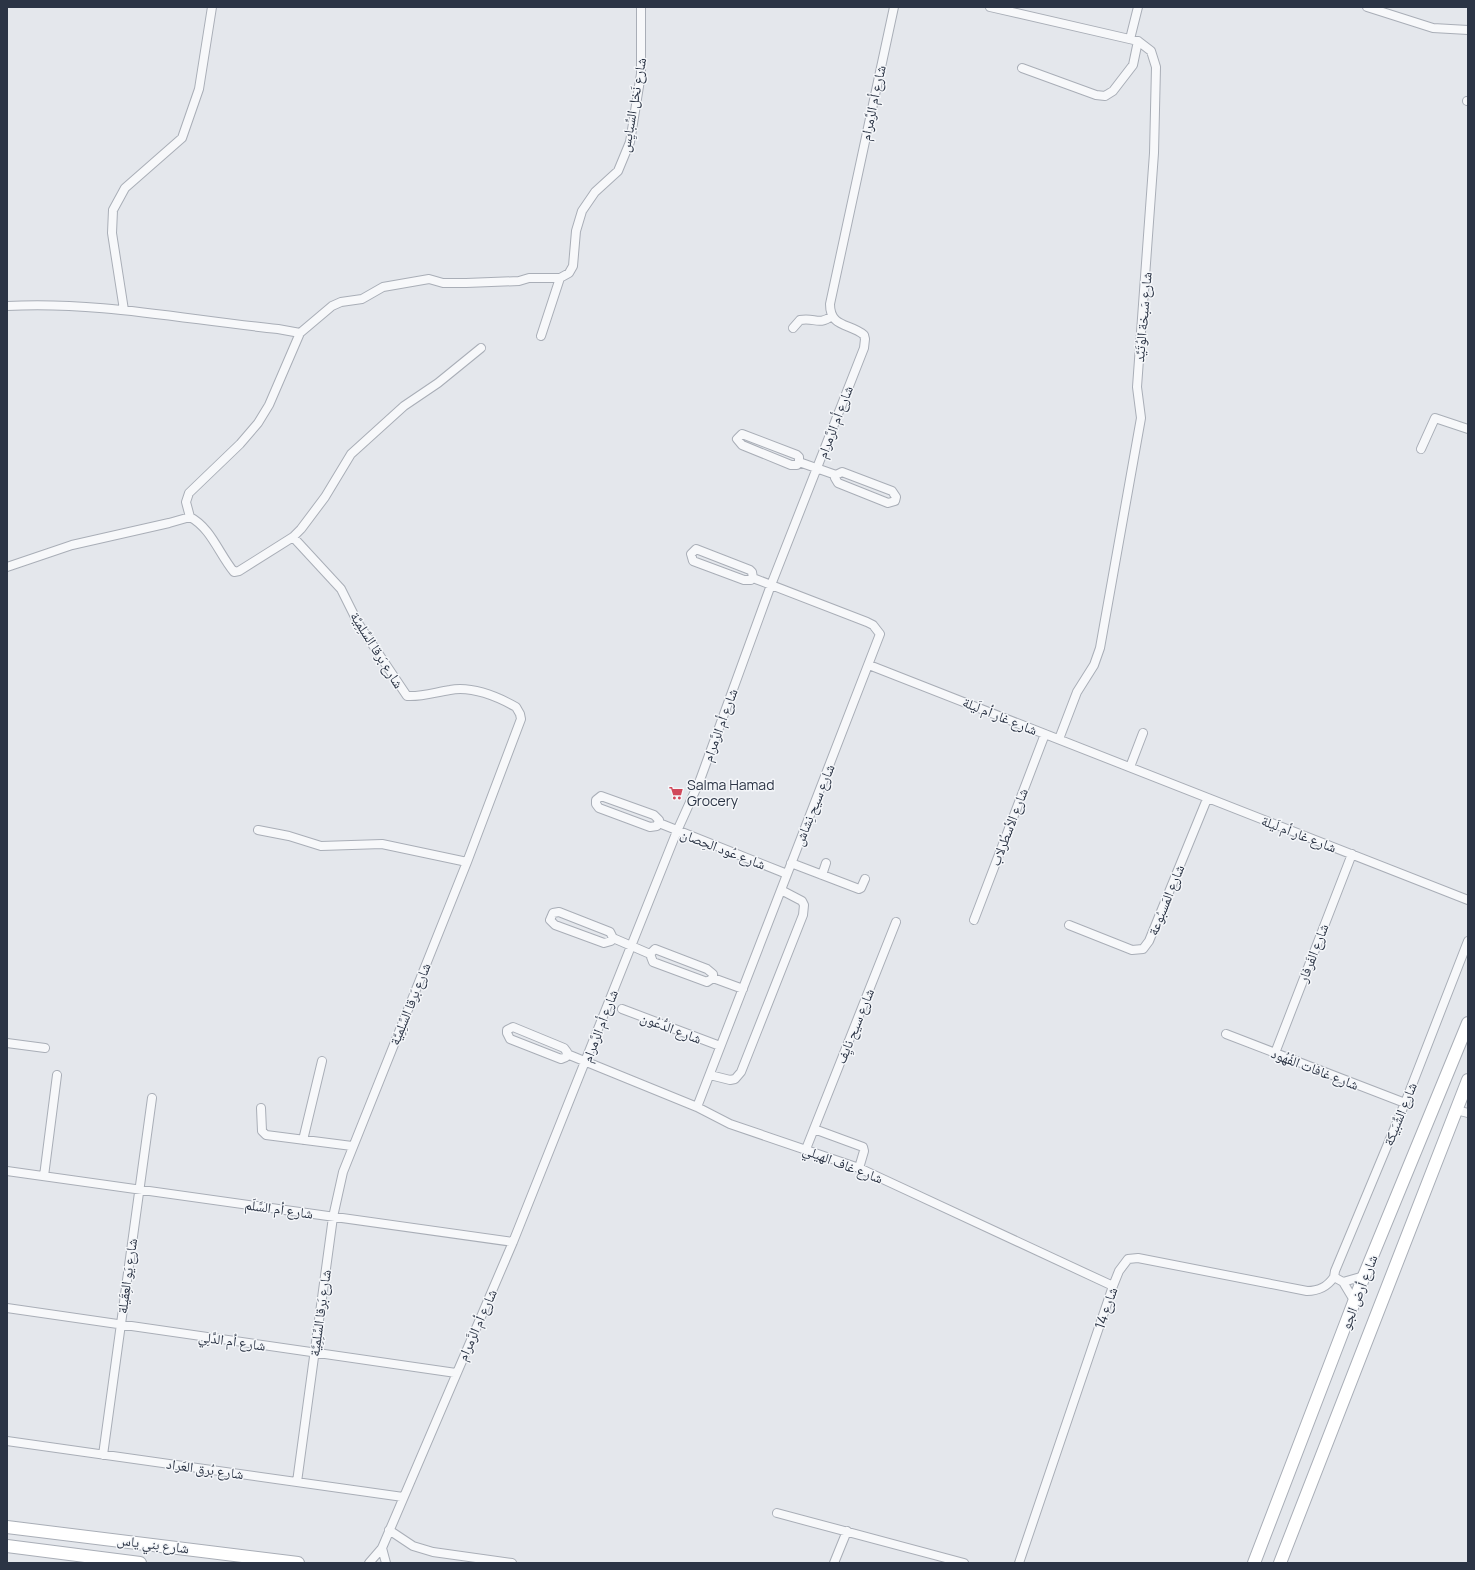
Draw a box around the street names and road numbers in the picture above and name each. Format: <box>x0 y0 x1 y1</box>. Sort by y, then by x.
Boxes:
street label: شارع نَخل السِّبايِس <box>615 56 652 154</box>
street label: شارع أم الرَّمرام <box>855 63 891 143</box>
street label: شارع سَبخة الوُتَيِّد <box>1129 271 1157 363</box>
street label: شارع أم الرَّمرام <box>812 383 858 461</box>
street label: شارع بَرقا السِّلِمِيَّة <box>345 608 409 692</box>
street label: شارع أم الرَّمرام <box>698 686 742 764</box>
street label: شارع غار أم لَيلة <box>960 692 1040 740</box>
street label: شارع سيح نِشاش <box>788 761 840 849</box>
street label: شارع الأسطُرلاب <box>985 785 1033 869</box>
street label: شارع غار أم لَيلة <box>1259 811 1339 857</box>
street label: شارع عُود الحِصان <box>677 824 769 874</box>
street label: شارع المَسبُوعة <box>1143 862 1189 938</box>
street label: شارع الفَرفار <box>1292 921 1333 986</box>
street label: شارع بَرقا السِّلِمِيَّة <box>384 960 436 1048</box>
street label: شارع سيح نايِف <box>831 985 880 1067</box>
street label: شارع أم الرَّمرام <box>577 987 623 1065</box>
street label: شارع الدُّعُون <box>637 1007 705 1049</box>
street label: شارع غافات الفُهُود <box>1268 1043 1362 1095</box>
street label: شارع الشِّبَيكة <box>1378 1079 1422 1149</box>
street label: شارع غاف الهيلي <box>799 1140 886 1190</box>
street label: شارع أم السَّلَم <box>244 1194 314 1224</box>
street label: شارع يَو العِقَيلة <box>112 1237 142 1315</box>
street label: شارع أرض الجو <box>1336 1252 1382 1332</box>
street label: شارع بَرقا السِّلِمِيَّة <box>304 1268 336 1358</box>
street label: شارع 14 <box>1090 1284 1122 1332</box>
street label: شارع أم الرَّمرام <box>452 1286 502 1364</box>
street label: شارع أم الدِّلِي <box>197 1326 267 1357</box>
street label: شارع بُرق العَراد <box>165 1454 245 1484</box>
street label: شارع بني ياس <box>116 1530 190 1560</box>

